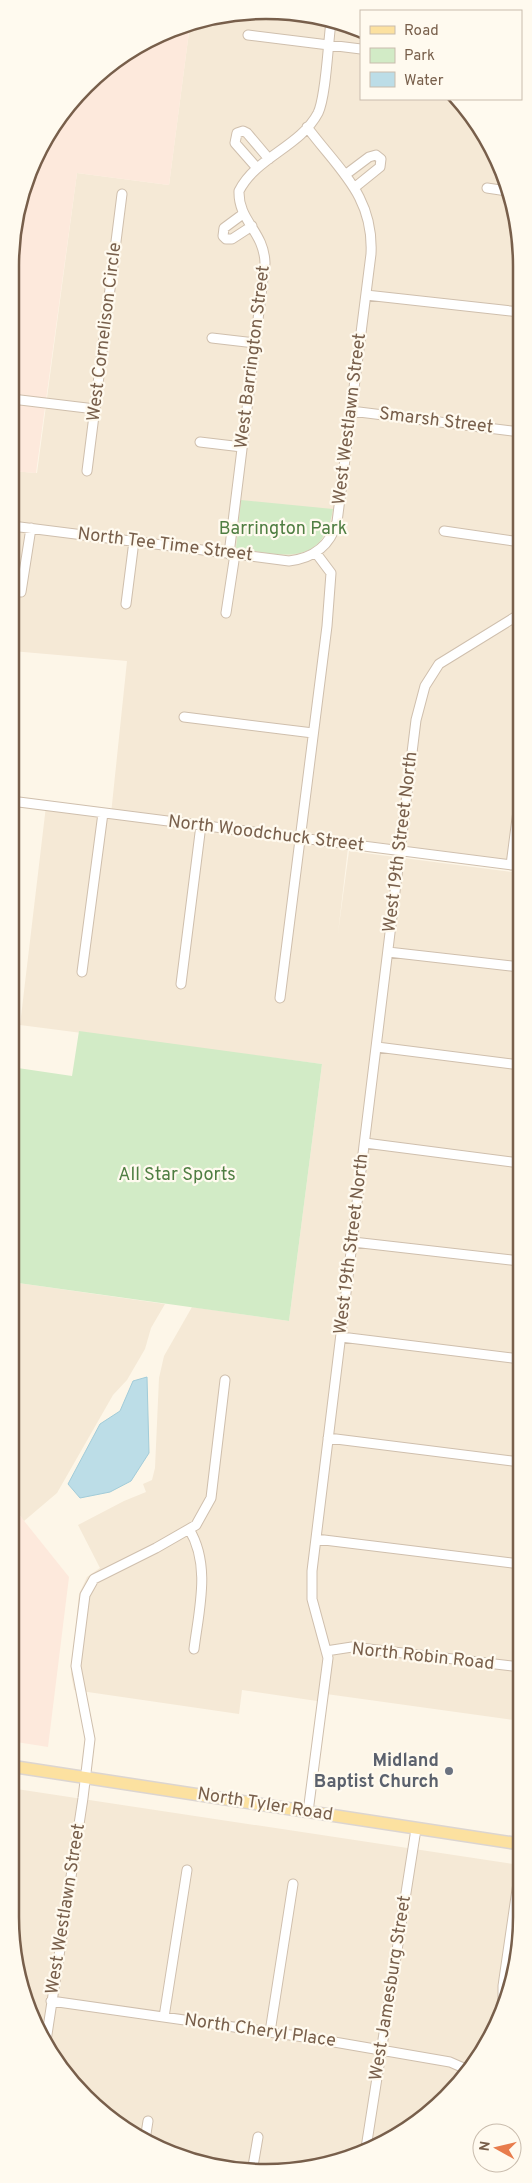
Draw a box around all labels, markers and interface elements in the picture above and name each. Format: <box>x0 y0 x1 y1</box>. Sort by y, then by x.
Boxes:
legend <box>360 10 522 100</box>
text: Road <box>404 22 439 41</box>
text: Park <box>404 47 435 66</box>
text: Water <box>404 72 444 91</box>
street label: West Cornelison Circle <box>83 241 127 423</box>
street label: West Barrington Street <box>230 264 276 450</box>
street label: West Westlawn Street <box>328 332 372 506</box>
street label: Smarsh Street <box>378 403 494 439</box>
park label: Barrington Park <box>219 518 347 541</box>
street label: North Tee Time Street <box>76 523 254 567</box>
street label: West 19th Street North <box>378 750 424 934</box>
street label: North Woodchuck Street <box>167 811 365 857</box>
street label: West 19th Street North <box>329 1152 375 1336</box>
park label: All Star Sports <box>118 1164 236 1187</box>
street label: North Robin Road <box>351 1638 495 1676</box>
place label: Midland Baptist Church <box>314 1750 439 1794</box>
marker: Midland Baptist Church <box>443 1765 455 1777</box>
street label: North Tyler Road <box>196 1783 334 1827</box>
street label: West Westlawn Street <box>41 1822 91 1996</box>
street label: West Jamesburg Street <box>365 1894 417 2082</box>
street label: North Cheryl Place <box>183 2009 337 2053</box>
north arrow <box>472 2123 522 2173</box>
text: N <box>476 2140 495 2153</box>

